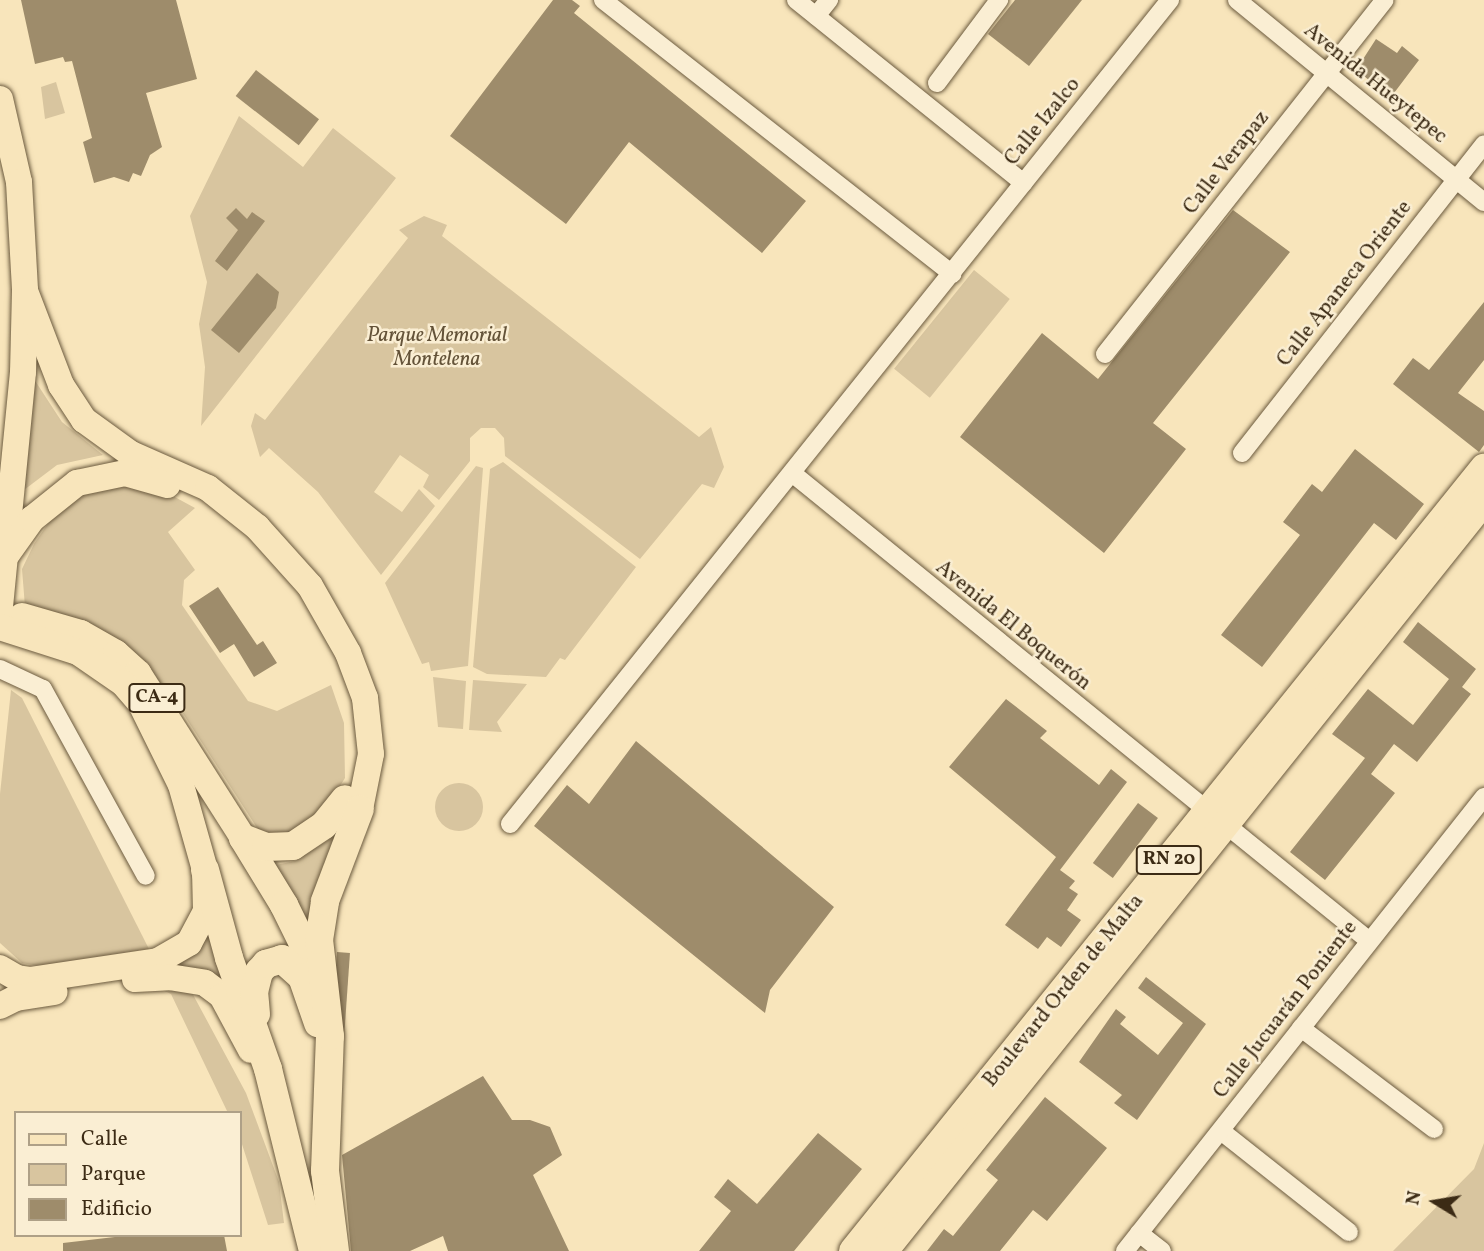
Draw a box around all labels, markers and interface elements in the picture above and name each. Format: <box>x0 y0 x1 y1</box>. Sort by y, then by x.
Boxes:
street label: Avenida Hueytepec <box>1298 19 1452 149</box>
street label: Calle Izalco <box>1000 73 1086 171</box>
street label: Calle Verapaz <box>1178 106 1276 220</box>
street label: Calle Apaneca Oriente <box>1272 196 1418 372</box>
park label: Parque Memorial Montelena <box>367 323 507 373</box>
street label: Avenida El Boquerón <box>930 556 1096 696</box>
road number: CA-4 <box>127 682 187 713</box>
road number: RN 20 <box>1136 845 1202 876</box>
street label: Boulevard Orden de Malta <box>978 889 1150 1093</box>
street label: Calle Jucuarán Poniente <box>1209 916 1363 1104</box>
legend <box>14 1111 242 1237</box>
text: Calle <box>81 1125 128 1154</box>
text: Parque <box>81 1160 146 1189</box>
north arrow <box>1400 1167 1470 1237</box>
text: N <box>1400 1189 1428 1207</box>
text: Edificio <box>81 1195 152 1224</box>

